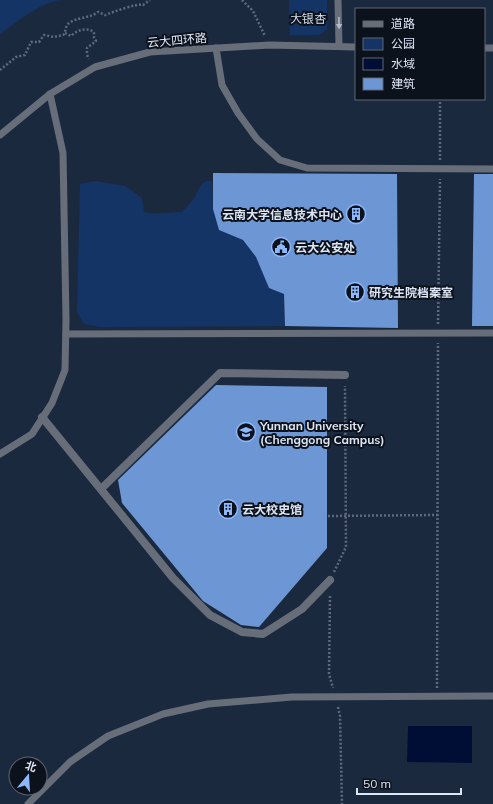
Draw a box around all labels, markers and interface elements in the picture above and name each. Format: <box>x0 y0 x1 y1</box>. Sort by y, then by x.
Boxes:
legend <box>355 8 485 100</box>
park label: 大银杏 <box>290 11 326 26</box>
text: 道路 <box>391 16 415 31</box>
one-way arrow <box>336 17 342 30</box>
street label: 云大四环路 <box>146 30 208 50</box>
text: 公园 <box>391 36 415 51</box>
text: 水域 <box>391 56 415 71</box>
text: 建筑 <box>391 76 415 91</box>
building icon: 云南大学信息技术中心 <box>345 203 367 225</box>
place label: 云南大学信息技术中心 <box>222 207 342 222</box>
public building icon: 云大公安处 <box>270 236 292 258</box>
place label: 云大公安处 <box>295 240 355 255</box>
building icon: 研究生院档案室 <box>344 281 366 303</box>
place label: 研究生院档案室 <box>369 285 453 300</box>
place label: Yunnan University (Chenggong Campus) <box>259 418 385 447</box>
school or university icon: Yunnan University (Chenggong Campus) <box>235 421 257 443</box>
building icon: 云大校史馆 <box>217 498 239 520</box>
place label: 云大校史馆 <box>242 502 302 517</box>
north arrow <box>8 756 48 796</box>
text: 北 <box>24 758 38 775</box>
scale bar <box>357 770 461 796</box>
text: 50 m <box>363 776 391 791</box>

